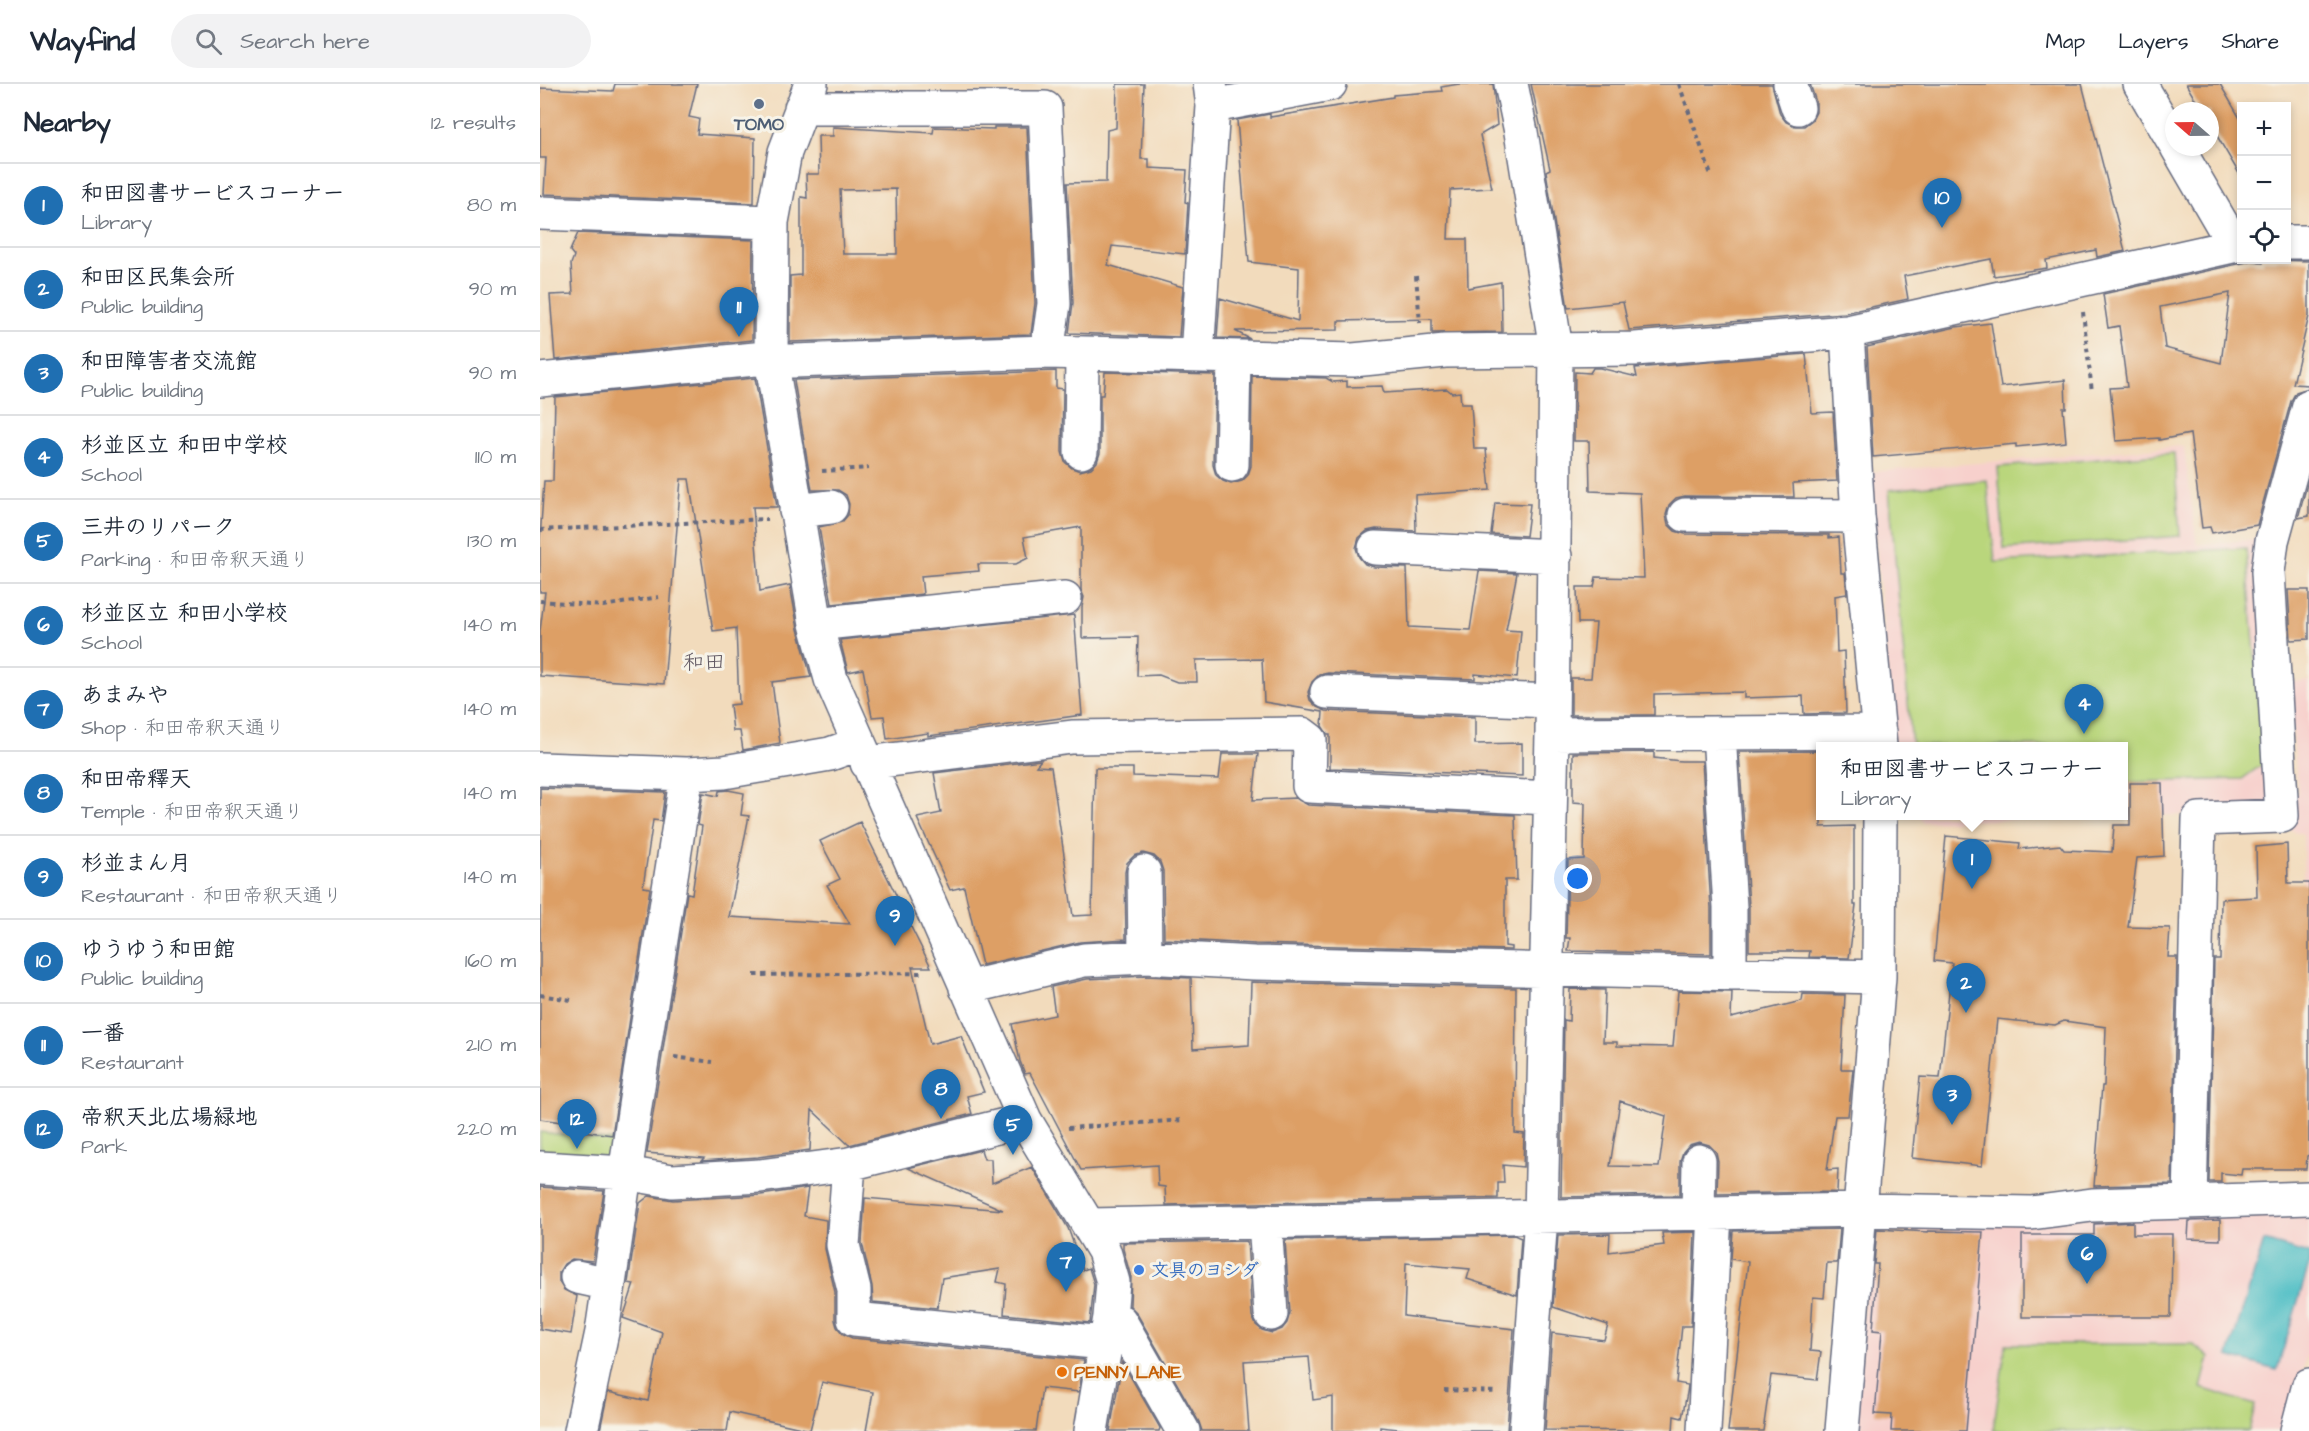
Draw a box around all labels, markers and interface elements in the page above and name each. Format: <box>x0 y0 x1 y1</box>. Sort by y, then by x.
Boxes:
search box <box>171 14 591 68</box>
text: Wayfind <box>30 22 135 61</box>
icon: search <box>192 25 225 58</box>
text: Search here <box>240 26 370 57</box>
text: Map <box>2045 27 2085 56</box>
text: Layers <box>2118 27 2188 56</box>
text: Share <box>2221 27 2279 56</box>
marker: TOMO <box>752 97 766 111</box>
north arrow <box>2165 102 2219 156</box>
map controls <box>2237 102 2291 264</box>
button: + <box>2237 102 2291 156</box>
text: Nearby <box>24 105 111 141</box>
text: 12 results <box>431 109 516 137</box>
place label: TOMO <box>733 112 784 137</box>
button: − <box>2237 156 2291 210</box>
text: 和田図書サービスコーナー <box>81 178 345 209</box>
pin: 10 <box>1922 178 1962 228</box>
text: 1 <box>42 191 45 219</box>
text: 80 m <box>467 191 516 219</box>
text: Library <box>81 209 152 237</box>
button: locate <box>2237 210 2291 264</box>
text: 和田区民集会所 <box>81 262 235 293</box>
text: 2 <box>38 275 49 303</box>
text: 90 m <box>468 275 516 303</box>
pin: 11 <box>720 288 758 337</box>
text: Public building <box>81 293 203 321</box>
text: 和田障害者交流館 <box>81 346 257 377</box>
text: 3 <box>38 359 49 387</box>
text: 90 m <box>468 359 516 387</box>
text: Public building <box>81 377 203 405</box>
text: 杉並区立 和田中学校 <box>81 430 288 461</box>
text: 4 <box>37 443 50 471</box>
text: 110 m <box>475 443 516 471</box>
text: School <box>81 461 142 489</box>
text: 三井のリパーク <box>81 512 235 543</box>
text: 5 <box>36 527 51 555</box>
text: 130 m <box>467 527 516 555</box>
text: Parking · 和田帝釈天通り <box>81 546 309 574</box>
text: 杉並区立 和田小学校 <box>81 598 288 629</box>
text: 6 <box>37 611 50 639</box>
text: 140 m <box>464 611 516 639</box>
text: School <box>81 629 142 657</box>
district label: 和田 <box>683 648 725 677</box>
text: あまみや <box>81 680 169 711</box>
pin: 4 <box>2064 684 2104 734</box>
text: 7 <box>37 695 50 723</box>
text: 140 m <box>464 695 516 723</box>
text: Shop · 和田帝釈天通り <box>81 714 285 742</box>
popup <box>1816 742 2128 820</box>
text: 和田図書サービスコーナー <box>1840 754 2104 785</box>
text: 和田帝釋天 <box>81 764 191 795</box>
text: 8 <box>37 779 50 807</box>
text: 140 m <box>464 779 516 807</box>
text: Library <box>1840 785 1912 813</box>
text: Temple · 和田帝釈天通り <box>81 798 304 826</box>
pin: 1 <box>1952 840 1992 889</box>
text: 杉並まん月 <box>81 848 191 879</box>
text: 9 <box>38 863 49 891</box>
text: 140 m <box>464 863 516 891</box>
your location <box>1563 864 1592 893</box>
text: Restaurant · 和田帝釈天通り <box>81 882 343 910</box>
pin: 9 <box>876 896 914 946</box>
text: ゆうゆう和田館 <box>81 934 235 965</box>
text: 10 <box>36 947 51 975</box>
text: 160 m <box>465 947 516 975</box>
pin: 2 <box>1946 964 1986 1013</box>
text: Public building <box>81 965 203 993</box>
text: 一番 <box>81 1018 125 1049</box>
text: 11 <box>41 1031 46 1059</box>
text: 210 m <box>466 1031 516 1059</box>
text: Restaurant <box>81 1049 184 1077</box>
pin: 8 <box>922 1070 960 1119</box>
pin: 3 <box>1932 1076 1972 1125</box>
pin: 12 <box>558 1100 597 1149</box>
text: 帝釈天北広場緑地 <box>81 1102 257 1133</box>
pin: 5 <box>994 1106 1032 1155</box>
text: 12 <box>36 1115 51 1143</box>
text: 220 m <box>457 1115 516 1143</box>
text: Park <box>81 1133 127 1161</box>
pin: 6 <box>2068 1234 2106 1284</box>
pin: 7 <box>1046 1242 1086 1292</box>
place label: 文具のヨシダ <box>1151 1258 1259 1283</box>
marker: 文具のヨシダ <box>1132 1263 1146 1277</box>
place label: PENNY LANE <box>1074 1360 1182 1385</box>
marker: PENNY LANE <box>1055 1365 1069 1379</box>

